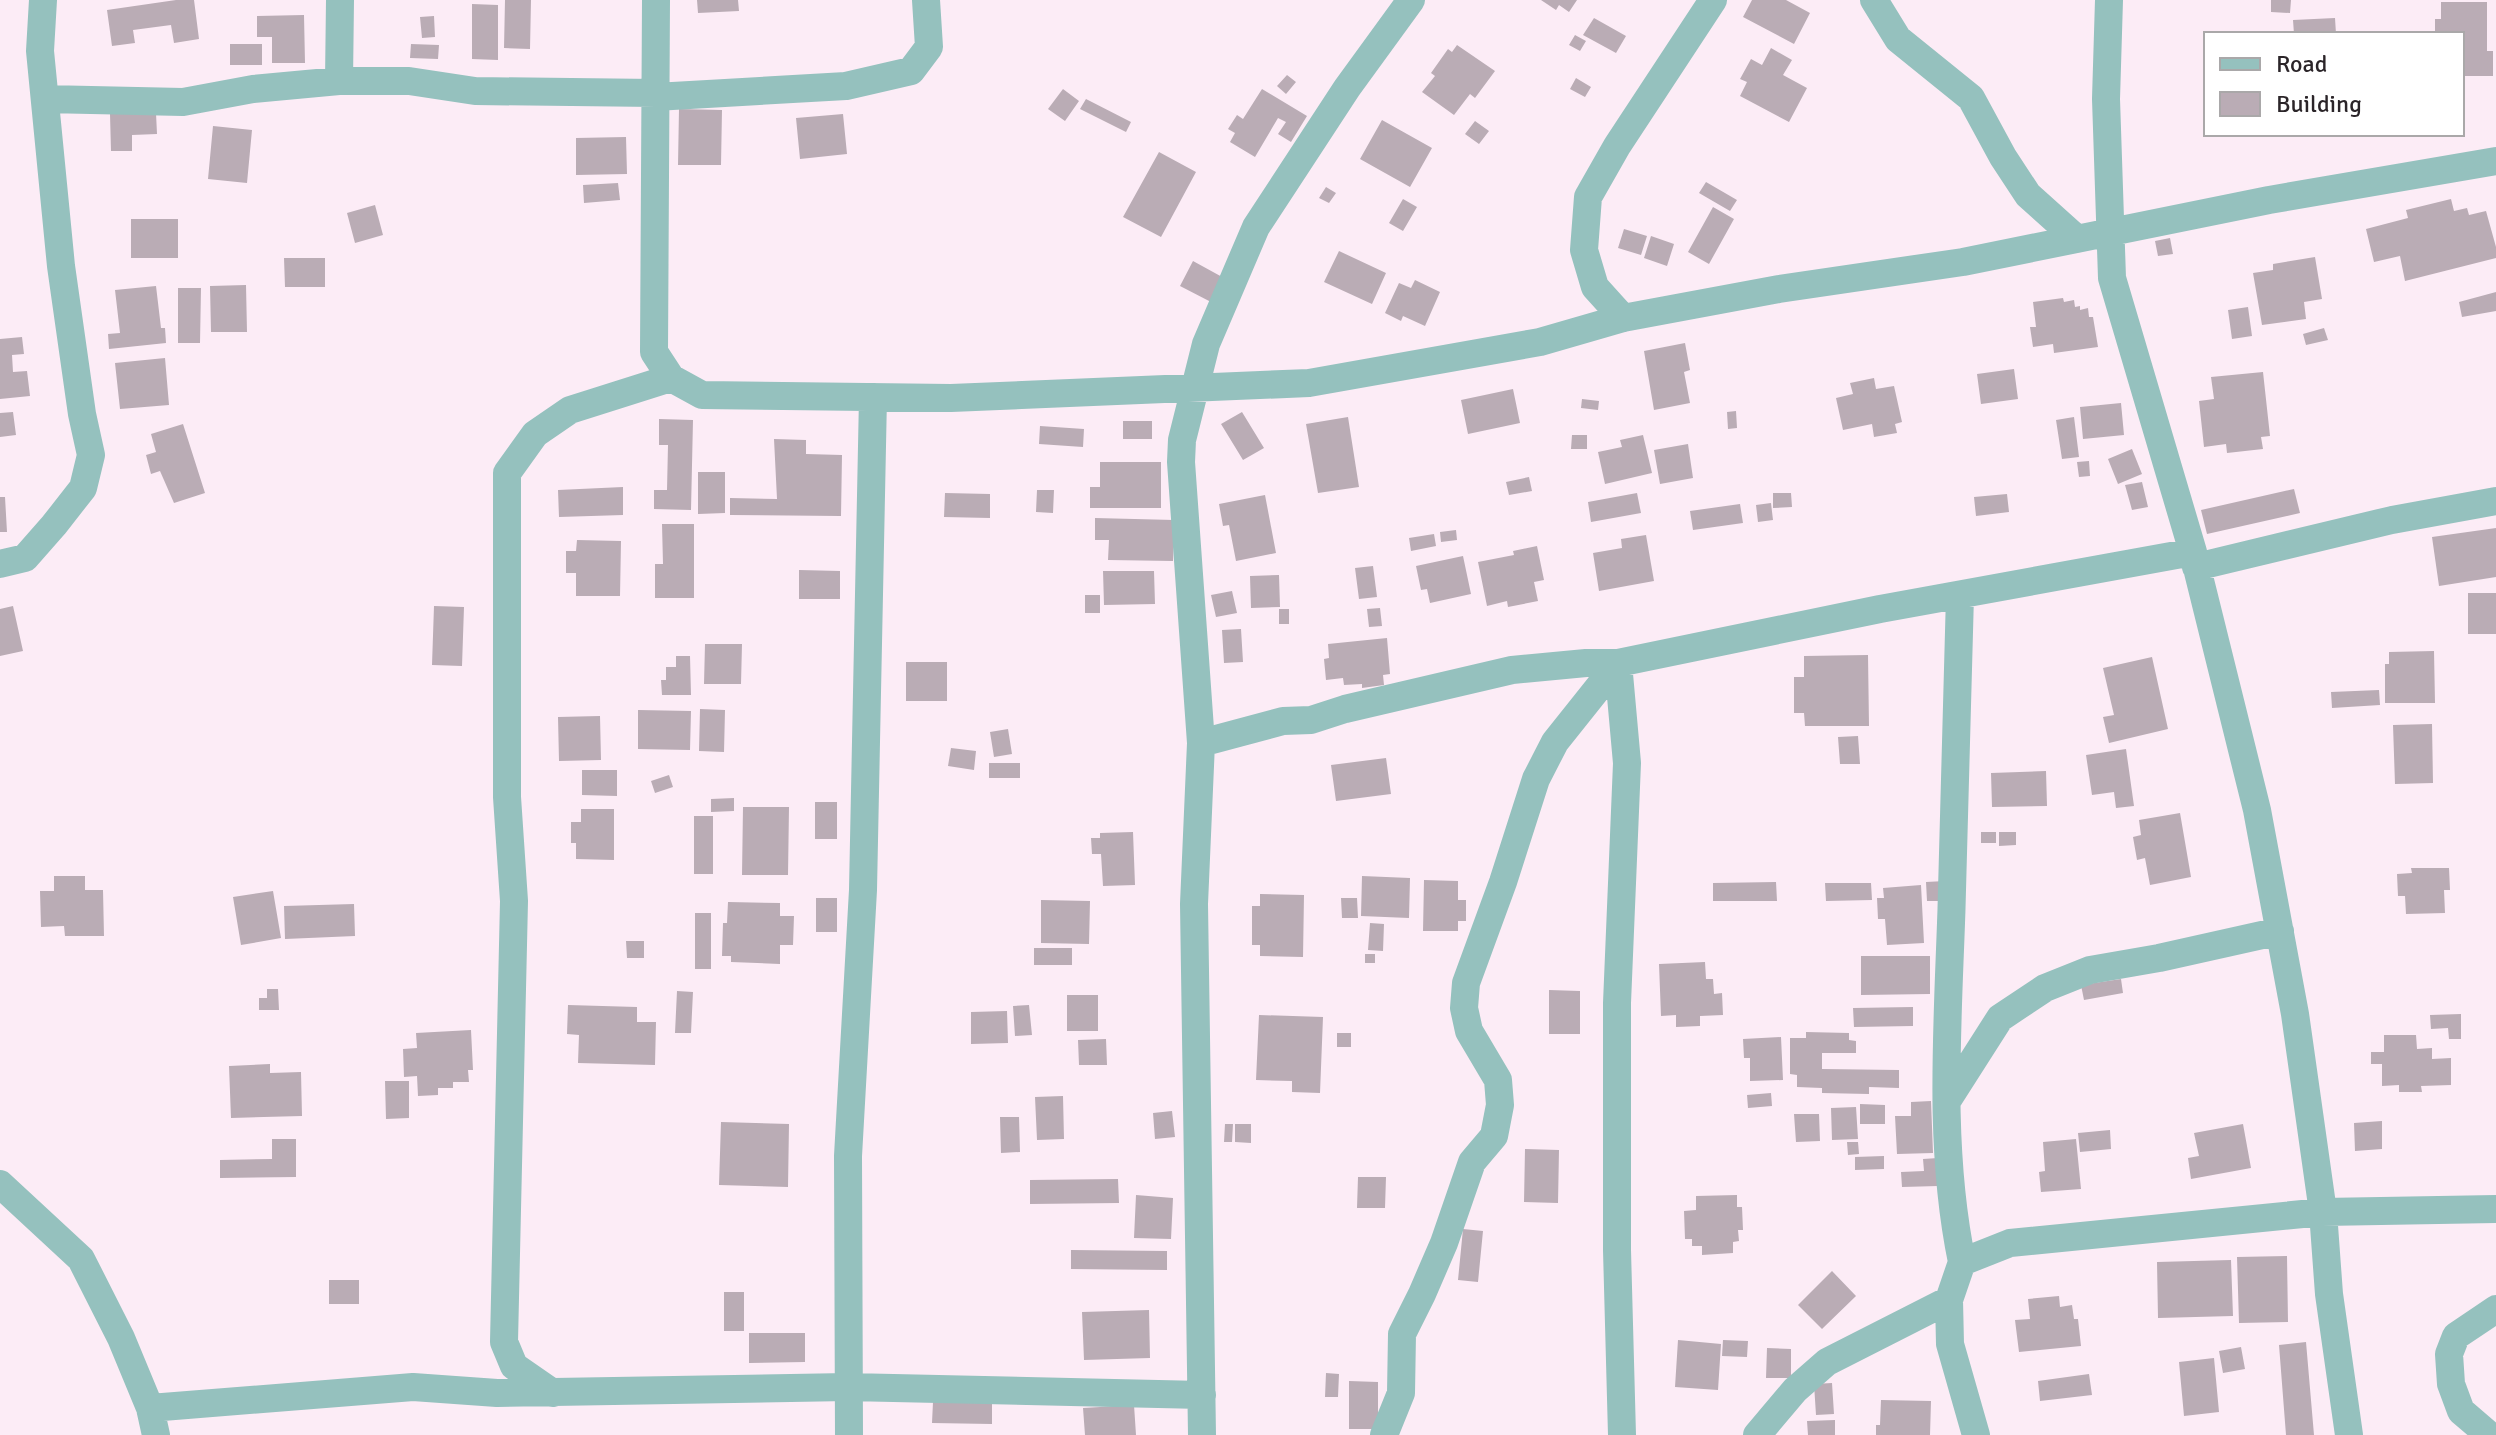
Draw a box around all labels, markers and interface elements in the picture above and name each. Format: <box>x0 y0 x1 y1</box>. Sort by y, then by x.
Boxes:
legend <box>2204 32 2464 136</box>
text: Road <box>2276 49 2327 79</box>
text: Building <box>2276 89 2362 119</box>

